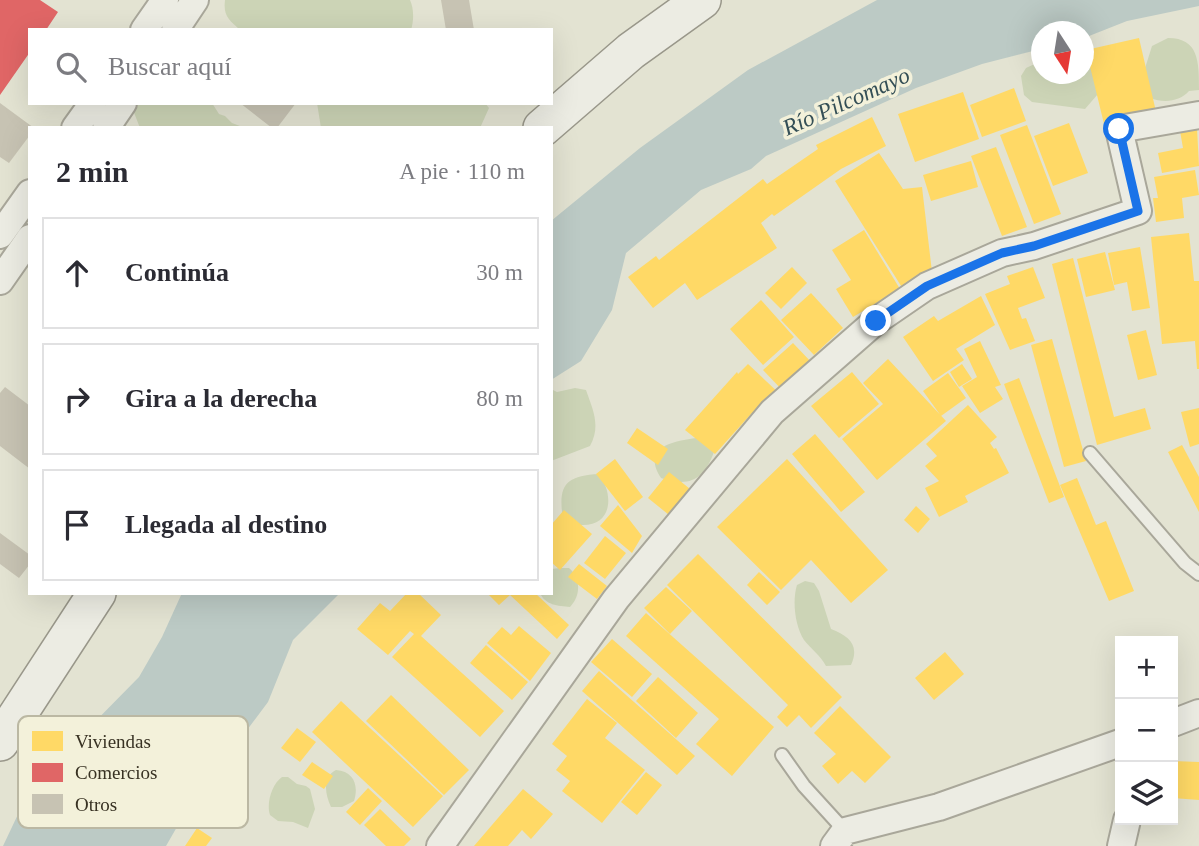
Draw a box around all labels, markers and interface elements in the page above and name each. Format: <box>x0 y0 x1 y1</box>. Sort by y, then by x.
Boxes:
north arrow <box>1031 21 1094 84</box>
search box <box>28 28 553 105</box>
icon: search <box>52 48 90 86</box>
text: Buscar aquí <box>108 52 231 81</box>
water label: Río Pilcomayo <box>778 62 913 141</box>
route start <box>1103 113 1134 144</box>
text: 2 min <box>56 155 129 188</box>
text: A pie · 110 m <box>399 159 525 184</box>
icon: ahead <box>58 254 96 292</box>
text: Continúa <box>125 258 229 287</box>
text: 30 m <box>476 260 523 285</box>
route end <box>860 305 891 336</box>
icon: right <box>58 380 96 418</box>
text: Gira a la derecha <box>125 384 317 413</box>
text: 80 m <box>476 386 523 411</box>
icon: arrive <box>58 506 96 544</box>
text: Llegada al destino <box>125 510 327 539</box>
map controls <box>1115 636 1178 825</box>
button: + <box>1115 636 1178 699</box>
button: − <box>1115 699 1178 762</box>
legend <box>18 716 248 828</box>
text: Viviendas <box>75 731 151 752</box>
text: Comercios <box>75 762 157 783</box>
button: layers <box>1115 762 1178 825</box>
text: Otros <box>75 794 117 815</box>

